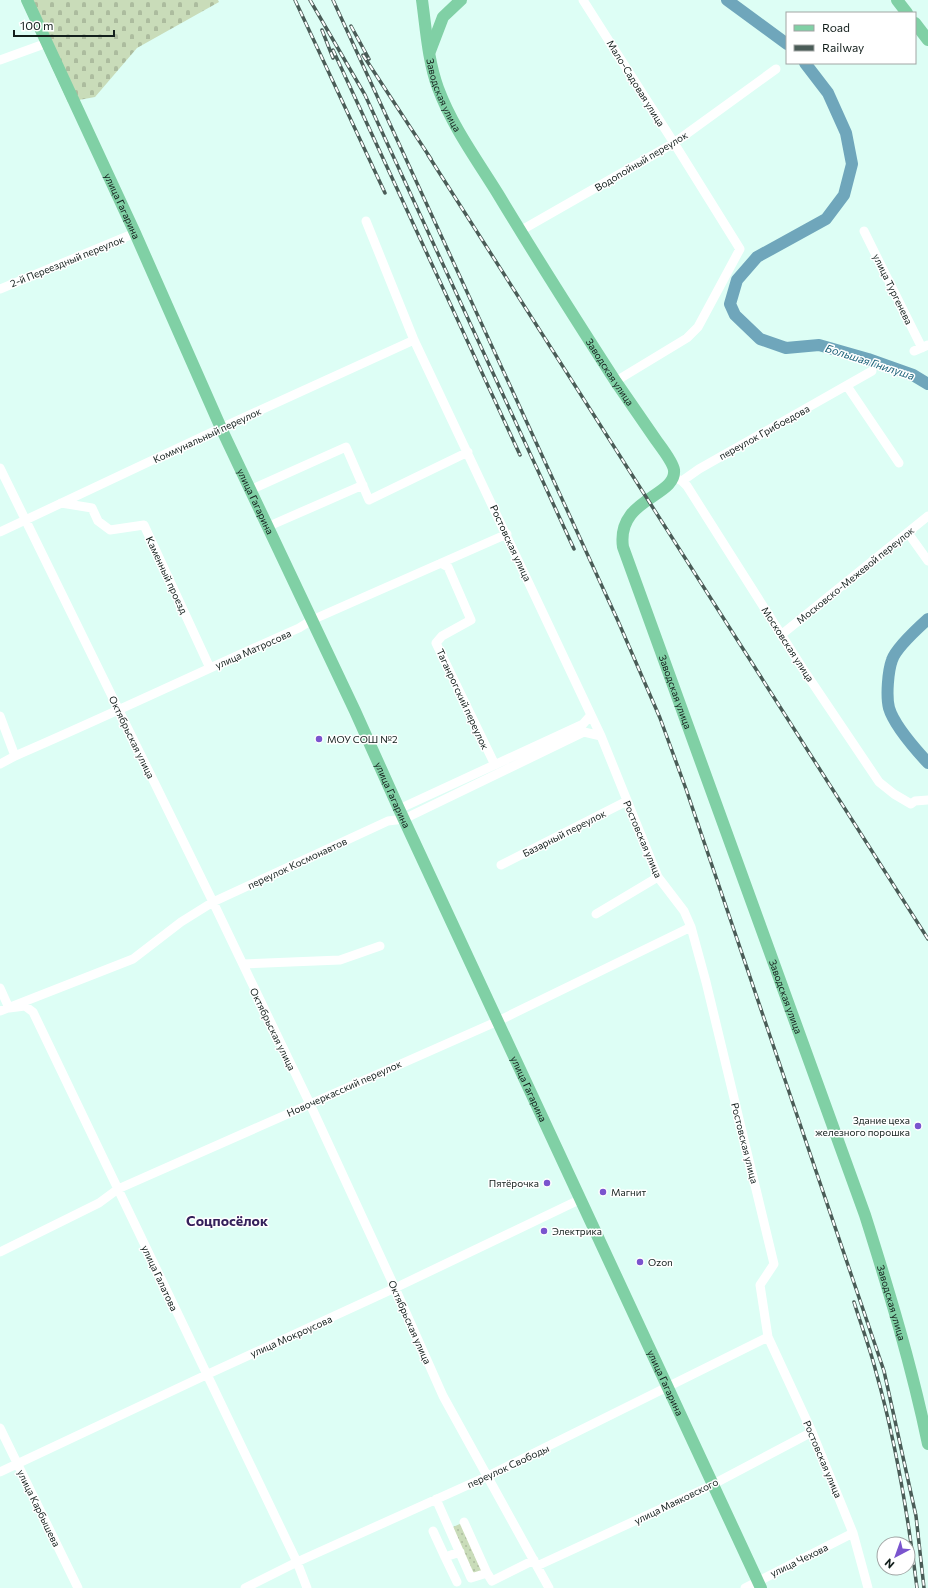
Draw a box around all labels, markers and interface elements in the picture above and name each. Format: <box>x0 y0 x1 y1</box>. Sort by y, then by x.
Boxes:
scale bar <box>14 12 114 38</box>
legend <box>786 12 916 64</box>
text: 100 m <box>20 18 54 32</box>
text: Road <box>822 20 850 34</box>
street label: Мало-Садовая улица <box>605 38 667 128</box>
text: Railway <box>822 40 864 54</box>
street label: Заводская улица <box>424 57 464 134</box>
street label: Водопойный переулок <box>592 128 690 193</box>
street label: улица Гагарина <box>102 171 143 241</box>
street label: 2-й Переездный переулок <box>8 232 126 289</box>
street label: улица Тургенева <box>871 252 915 326</box>
street label: Заводская улица <box>584 336 636 408</box>
water label: Большая Гнилуша <box>824 341 917 382</box>
street label: переулок Грибоедова <box>717 402 811 462</box>
street label: Коммунальный переулок <box>151 404 264 465</box>
street label: улица Гагарина <box>235 466 276 536</box>
street label: Ростовская улица <box>488 503 534 583</box>
street label: Московско-Межевой переулок <box>794 523 917 626</box>
street label: Каменный проезд <box>144 534 190 616</box>
street label: Московская улица <box>759 604 817 684</box>
street label: улица Матросова <box>213 627 293 671</box>
street label: Таганрогский переулок <box>434 647 492 752</box>
street label: Заводская улица <box>657 653 694 731</box>
street label: Октябрьская улица <box>107 694 157 780</box>
place label: МОУ СОШ №2 <box>327 733 398 745</box>
marker: МОУ СОШ №2 <box>314 734 324 744</box>
street label: улица Гагарина <box>373 760 413 830</box>
street label: Ростовская улица <box>621 798 665 880</box>
street label: Базарный переулок <box>520 807 608 859</box>
street label: переулок Космонавтов <box>245 835 349 891</box>
street label: Заводская улица <box>767 958 805 1035</box>
street label: Октябрьская улица <box>248 986 298 1072</box>
street label: улица Гагарина <box>509 1054 549 1124</box>
street label: Новочеркасский переулок <box>285 1057 404 1119</box>
street label: Ростовская улица <box>729 1101 761 1185</box>
place label: Здание цеха железного порошка <box>815 1114 910 1138</box>
marker: Здание цеха железного порошка <box>913 1121 923 1131</box>
place label: Пятёрочка <box>489 1177 539 1189</box>
marker: Пятёрочка <box>542 1178 552 1188</box>
place label: Магнит <box>611 1186 646 1198</box>
marker: Магнит <box>598 1187 608 1197</box>
district label: Соцпосёлок <box>186 1212 268 1229</box>
place label: Электрика <box>552 1225 602 1237</box>
marker: Электрика <box>539 1226 549 1236</box>
street label: улица Галатова <box>139 1243 181 1313</box>
place label: Ozon <box>648 1256 673 1268</box>
marker: Ozon <box>635 1257 645 1267</box>
street label: Заводская улица <box>875 1263 908 1342</box>
street label: Октябрьская улица <box>386 1278 434 1366</box>
street label: улица Мокроусова <box>248 1313 334 1359</box>
street label: улица Гагарина <box>645 1348 686 1418</box>
street label: Ростовская улица <box>801 1418 845 1500</box>
street label: переулок Свободы <box>465 1442 551 1490</box>
street label: улица Карбышева <box>15 1467 63 1549</box>
street label: улица Маяковского <box>632 1475 720 1527</box>
north arrow <box>876 1536 916 1576</box>
street label: улица Чехова <box>768 1541 830 1579</box>
text: N <box>882 1556 896 1572</box>

